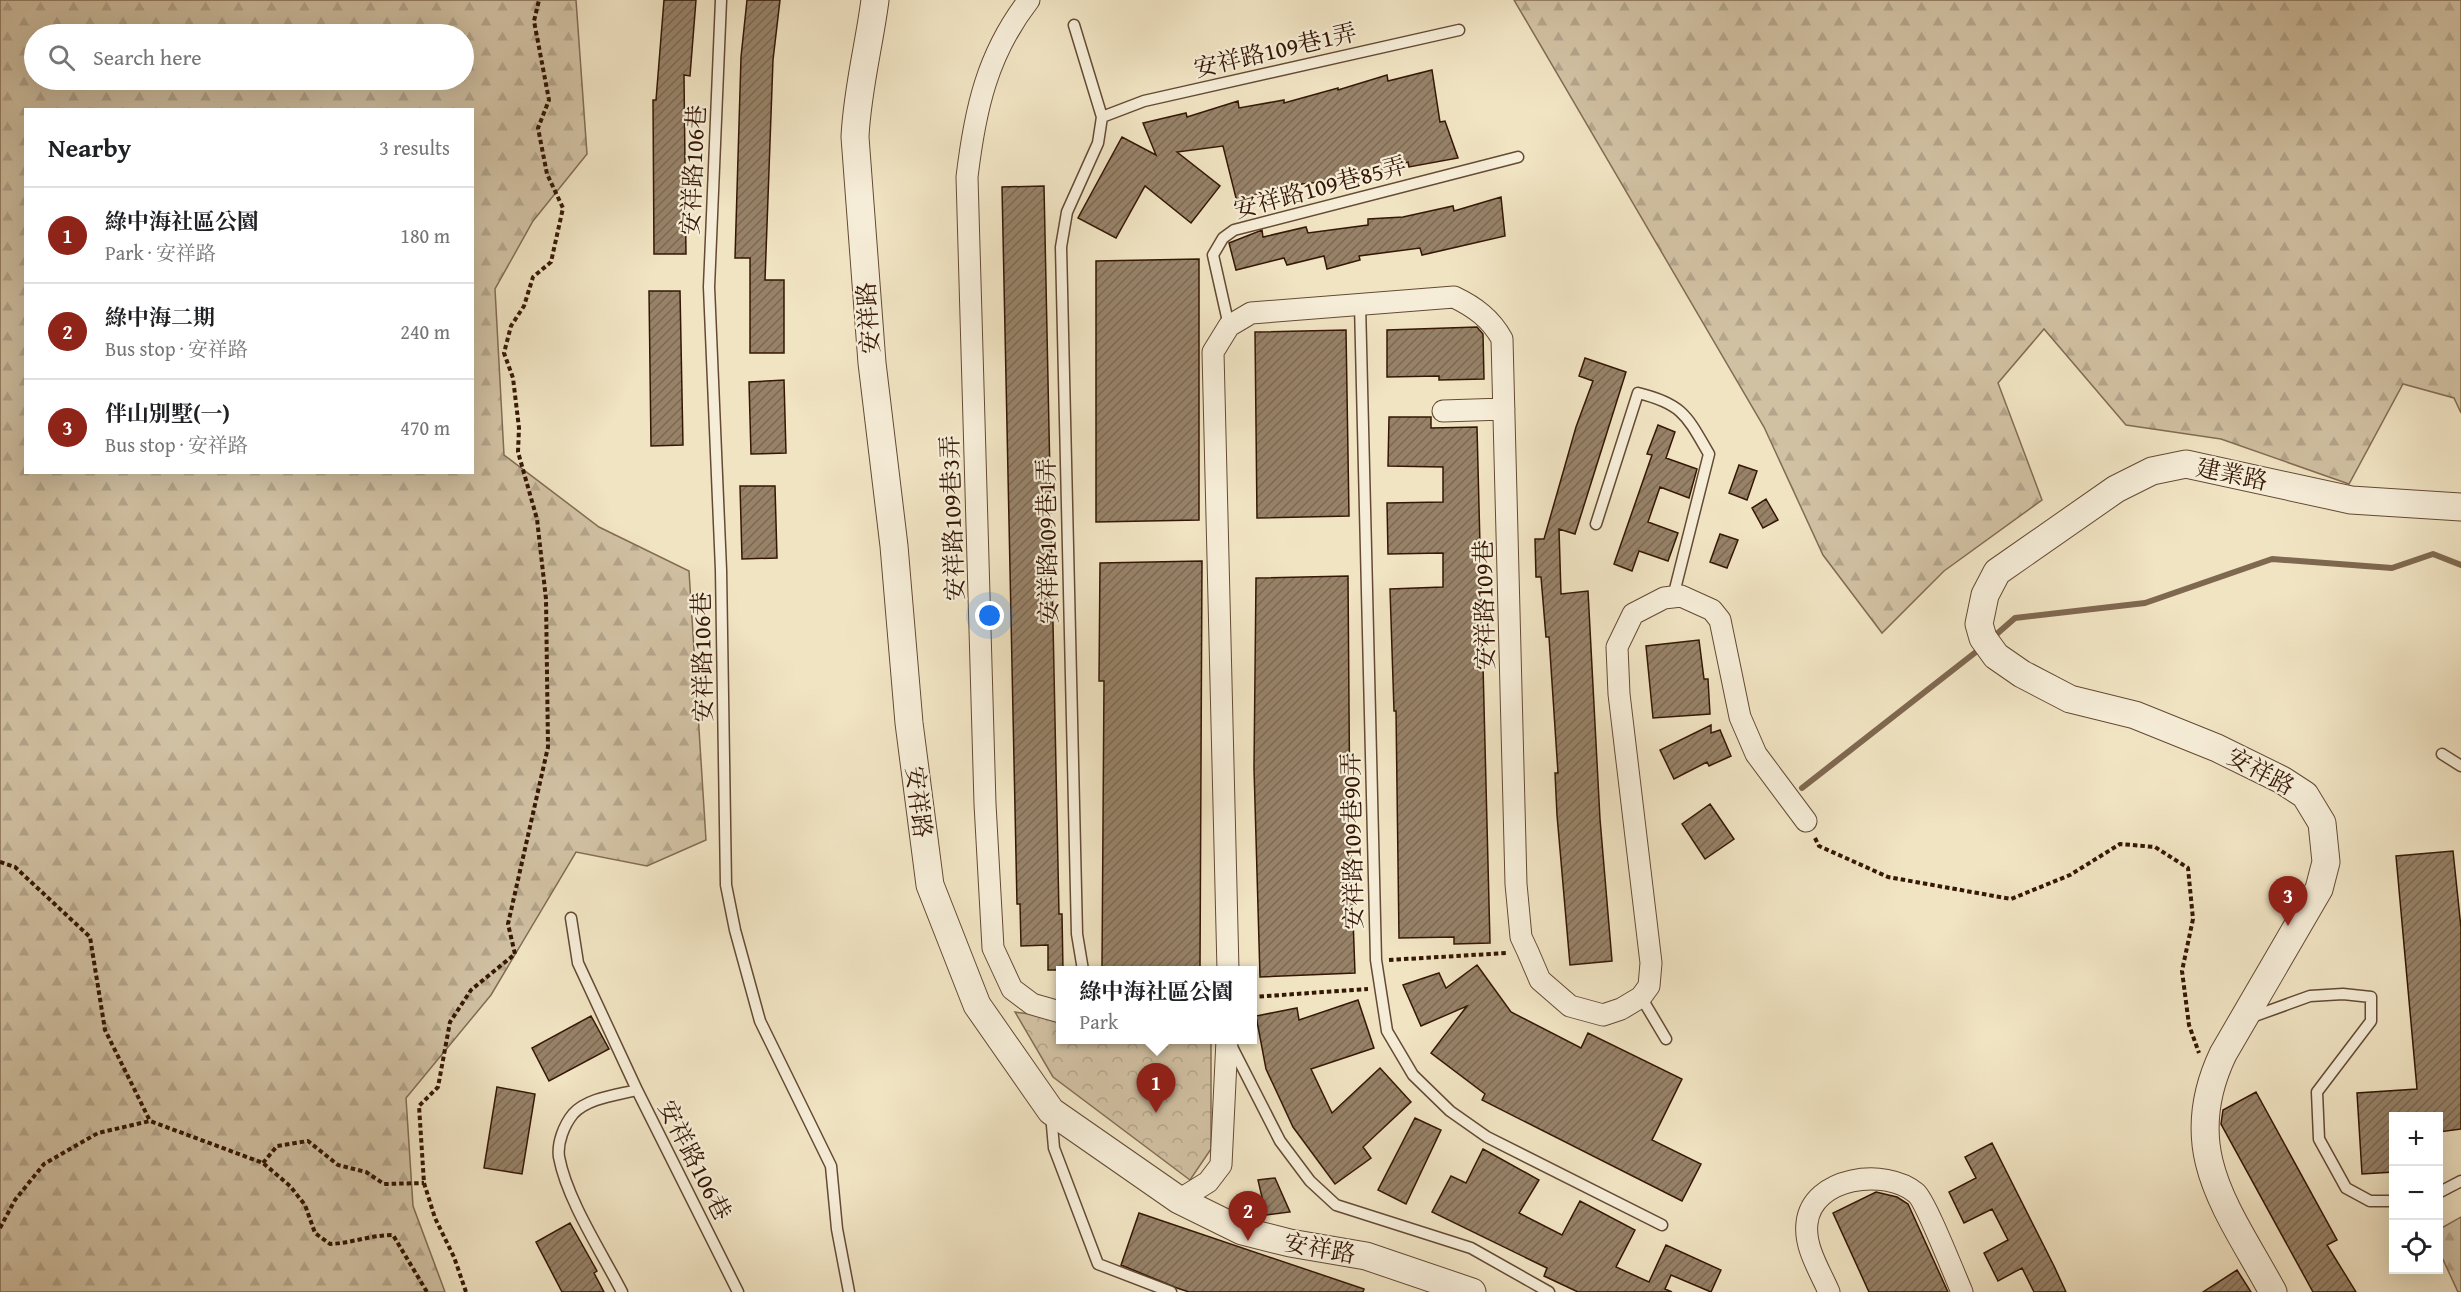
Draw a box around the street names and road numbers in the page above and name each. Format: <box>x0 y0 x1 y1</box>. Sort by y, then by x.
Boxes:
street label: 安祥路109巷1弄 <box>1190 14 1360 86</box>
street label: 安祥路106巷 <box>672 104 714 236</box>
street label: 安祥路109巷85弄 <box>1230 147 1410 227</box>
street label: 安祥路 <box>848 281 888 355</box>
street label: 安祥路109巷3弄 <box>932 434 972 602</box>
street label: 建業路 <box>2193 449 2271 499</box>
street label: 安祥路109巷1弄 <box>1028 458 1066 624</box>
street label: 安祥路109巷 <box>1465 539 1503 671</box>
street label: 安祥路106巷 <box>683 591 721 723</box>
street label: 安祥路 <box>2221 739 2301 803</box>
street label: 安祥路109巷90弄 <box>1333 752 1371 930</box>
street label: 安祥路 <box>897 764 941 840</box>
street label: 安祥路106巷 <box>650 1094 740 1226</box>
street label: 安祥路 <box>1282 1225 1358 1271</box>

